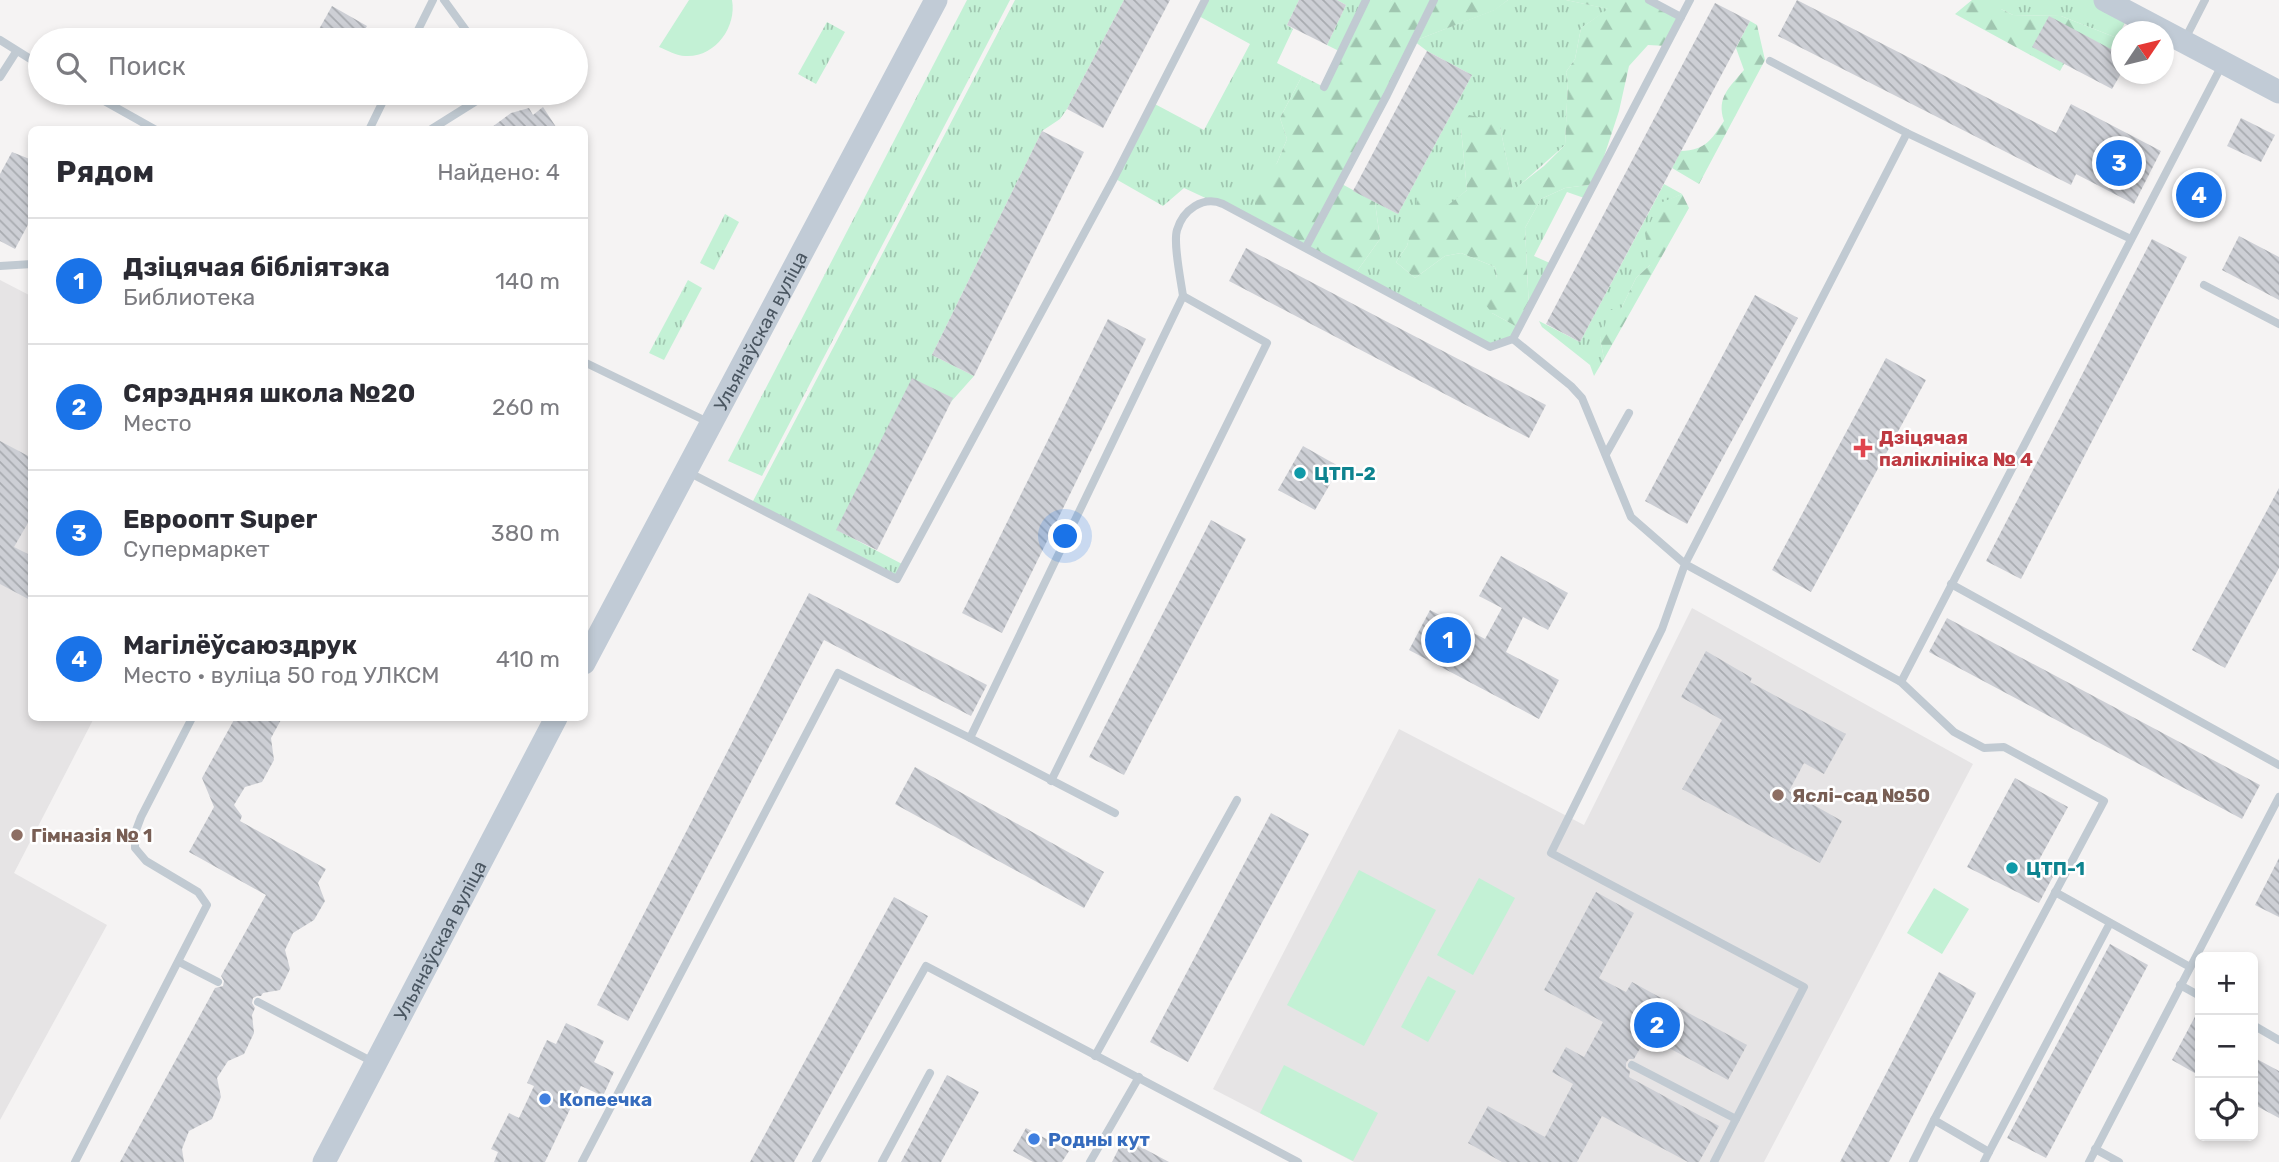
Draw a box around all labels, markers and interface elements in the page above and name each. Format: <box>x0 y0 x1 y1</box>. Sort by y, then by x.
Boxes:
north arrow <box>2111 21 2174 84</box>
search box <box>28 28 588 105</box>
icon: search <box>52 48 90 86</box>
text: Поиск <box>108 51 186 82</box>
pin: 3 <box>2096 137 2142 189</box>
text: Рядом <box>56 154 154 190</box>
text: Найдено: 4 <box>437 158 560 186</box>
pin: 4 <box>2176 169 2222 221</box>
street label: Ульянаўская вуліца <box>709 247 812 415</box>
text: Дзіцячая бібліятэка <box>123 252 390 283</box>
text: 1 <box>73 267 85 295</box>
text: 140 m <box>495 267 560 295</box>
text: Библиотека <box>123 283 255 311</box>
text: Сярэдняя школа №20 <box>123 378 415 409</box>
text: 2 <box>72 393 86 421</box>
text: 260 m <box>492 393 560 421</box>
text: Место <box>123 409 192 437</box>
place label: Дзіцячая паліклініка № 4 <box>1879 426 2033 471</box>
marker: Дзіцячая паліклініка № 4 <box>1853 438 1873 458</box>
place label: ЦТП-2 <box>1314 462 1376 485</box>
marker: ЦТП-2 <box>1292 465 1308 481</box>
text: Евроопт Super <box>123 504 317 535</box>
text: 3 <box>71 519 87 547</box>
text: 380 m <box>491 519 560 547</box>
your location <box>1048 519 1082 553</box>
text: Супермаркет <box>123 535 270 563</box>
pin: 1 <box>1425 614 1471 666</box>
text: Магілёўсаюздрук <box>123 630 357 661</box>
text: 4 <box>71 645 87 673</box>
text: 410 m <box>496 645 560 673</box>
text: Место · вуліца 50 год УЛКСМ <box>123 661 440 689</box>
place label: Яслі-сад №50 <box>1792 784 1930 807</box>
marker: Яслі-сад №50 <box>1770 787 1786 803</box>
place label: Гімназія № 1 <box>31 824 152 847</box>
marker: Гімназія № 1 <box>9 827 25 843</box>
street label: Ульянаўская вуліца <box>389 857 491 1024</box>
place label: ЦТП-1 <box>2026 857 2085 880</box>
marker: ЦТП-1 <box>2004 860 2020 876</box>
map controls <box>2195 952 2258 1141</box>
button: + <box>2195 952 2258 1015</box>
pin: 2 <box>1634 999 1680 1051</box>
button: − <box>2195 1015 2258 1078</box>
button: locate <box>2195 1078 2258 1141</box>
place label: Копеечка <box>559 1088 652 1111</box>
marker: Копеечка <box>537 1091 553 1107</box>
place label: Родны кут <box>1048 1128 1151 1151</box>
marker: Родны кут <box>1026 1131 1042 1147</box>

